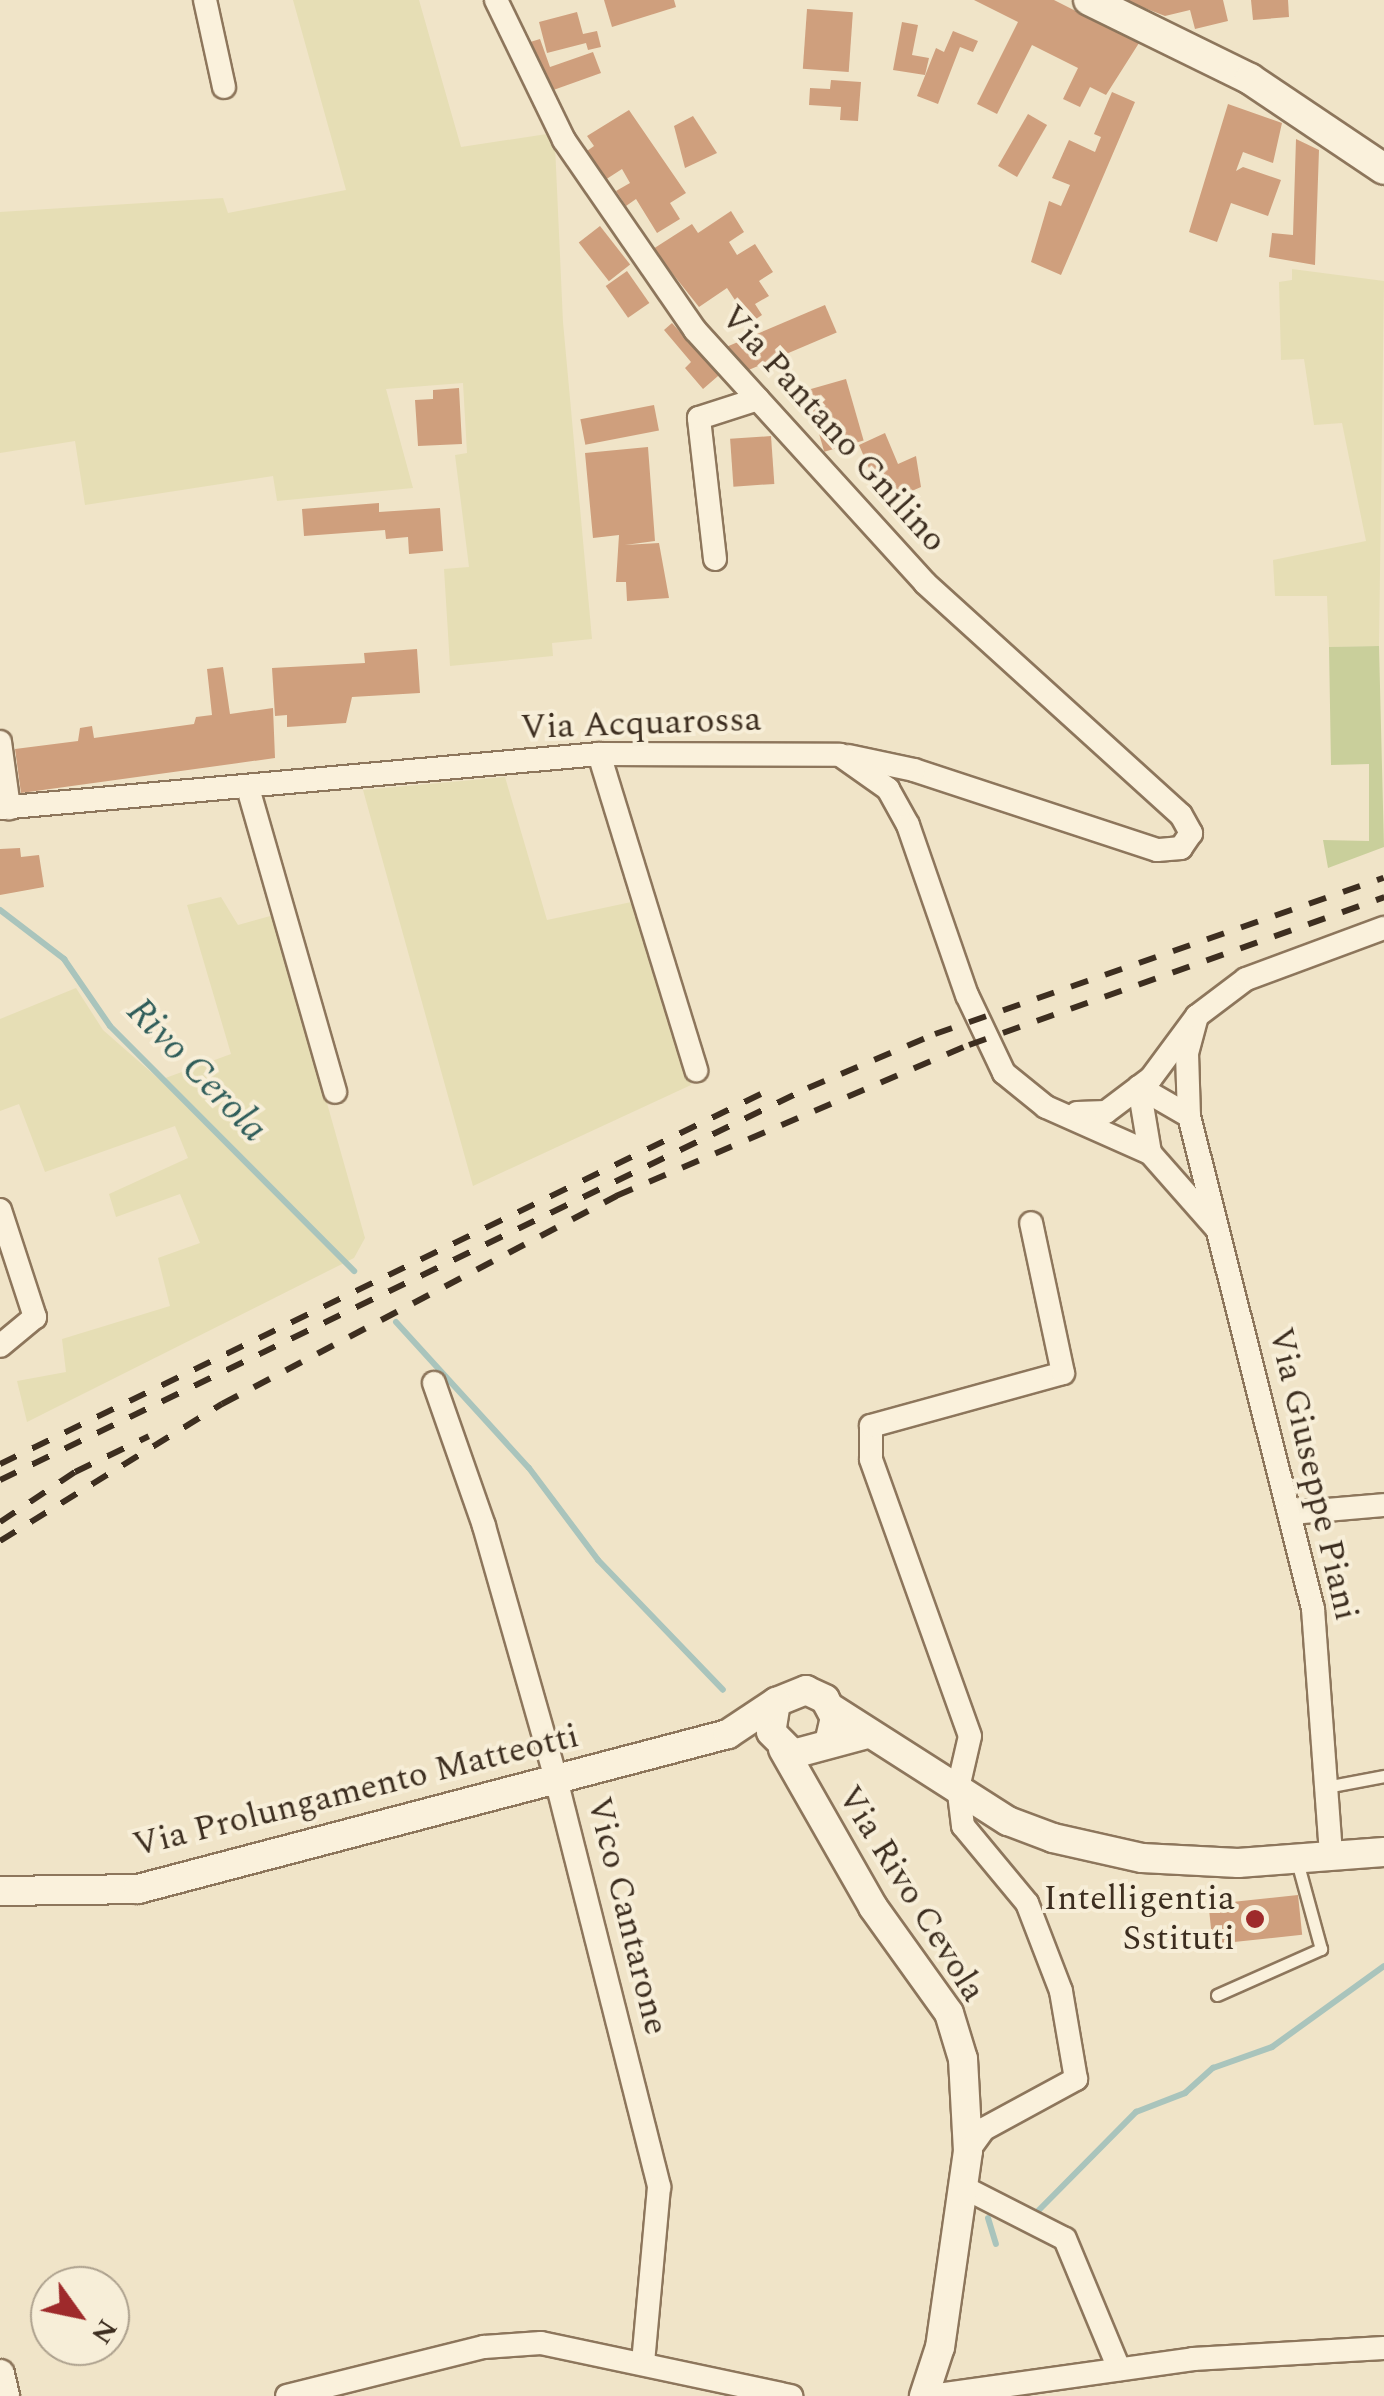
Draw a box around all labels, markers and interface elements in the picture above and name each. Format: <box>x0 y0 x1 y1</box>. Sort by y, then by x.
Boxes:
street label: Via Pantano Gnilino <box>711 297 955 561</box>
street label: Via Acquarossa <box>520 699 762 749</box>
water label: Rivo Cerola <box>116 990 276 1152</box>
street label: Via Giuseppe Piani <box>1259 1323 1367 1625</box>
street label: Via Prolungamento Matteotti <box>129 1715 583 1867</box>
street label: Via Rivo Cevola <box>828 1778 994 2010</box>
street label: Vico Cantarone <box>577 1793 677 2039</box>
place label: Intelligentia Sstituti <box>1044 1878 1235 1960</box>
marker: Intelligentia Sstituti <box>1244 1908 1266 1930</box>
north arrow <box>30 2266 130 2366</box>
text: N <box>80 2310 128 2353</box>

